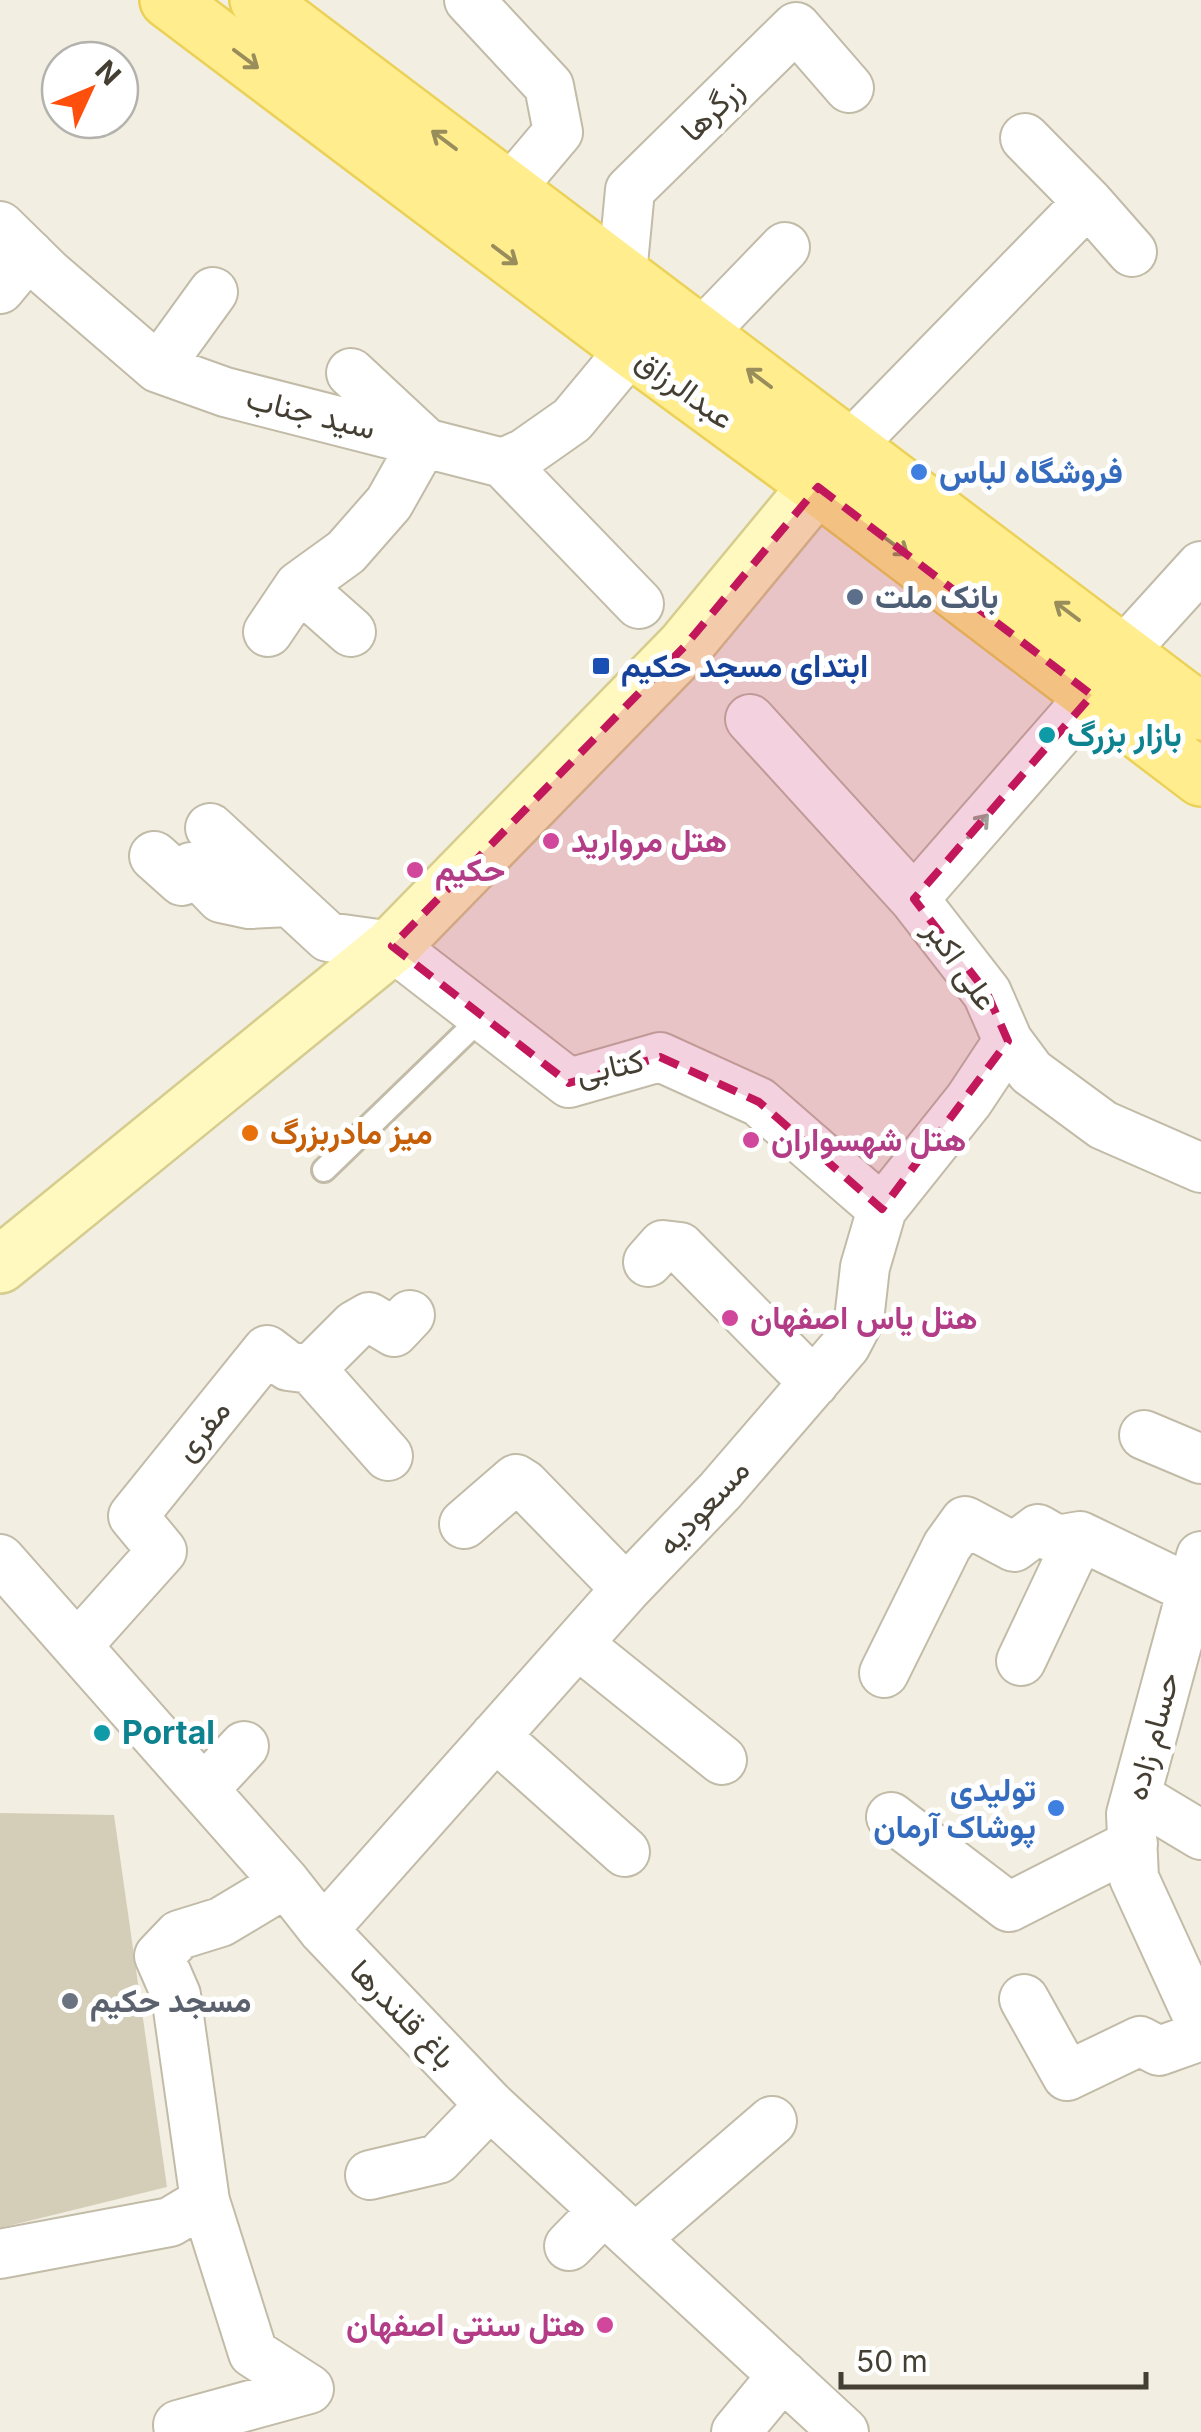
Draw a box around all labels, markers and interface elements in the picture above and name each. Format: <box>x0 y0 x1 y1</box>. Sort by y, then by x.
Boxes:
north arrow <box>40 40 140 140</box>
one-way arrow <box>232 48 259 69</box>
text: N <box>88 53 128 92</box>
street label: زرگرها <box>672 70 752 150</box>
one-way arrow <box>431 130 458 151</box>
one-way arrow <box>491 244 518 265</box>
street label: عبدالرزاق <box>628 340 742 438</box>
one-way arrow <box>746 368 773 389</box>
street label: سید جناب <box>243 378 380 447</box>
place label: فروشگاه لباس <box>939 452 1123 492</box>
marker: فروشگاه لباس <box>908 461 930 483</box>
one-way arrow <box>882 535 909 556</box>
place label: بانک ملت <box>875 577 999 616</box>
marker: بانک ملت <box>844 586 866 608</box>
one-way arrow <box>1054 600 1081 621</box>
place label: ابتدای مسجد حکیم <box>621 646 868 687</box>
marker: ابتدای مسجد حکیم <box>590 655 612 677</box>
place label: بازار بزرگ <box>1067 715 1182 755</box>
marker: بازار بزرگ <box>1036 724 1058 746</box>
one-way arrow <box>966 814 989 839</box>
place label: هتل مروارید <box>571 821 727 861</box>
marker: هتل مروارید <box>540 830 562 852</box>
place label: حکیم <box>435 850 505 891</box>
marker: حکیم <box>404 859 426 881</box>
street label: علی اکبر <box>915 911 1007 1018</box>
street label: کتابی <box>573 1040 647 1093</box>
place label: میز مادربزرگ <box>270 1113 433 1153</box>
place label: هتل شهسواران <box>771 1120 966 1160</box>
marker: میز مادربزرگ <box>239 1122 261 1144</box>
marker: هتل شهسواران <box>740 1129 762 1151</box>
place label: هتل یاس اصفهان <box>750 1298 978 1338</box>
marker: هتل یاس اصفهان <box>719 1307 741 1329</box>
street label: مفری <box>165 1391 239 1469</box>
street label: مسعودیه <box>648 1450 758 1564</box>
street label: حسام زاده <box>1116 1667 1189 1805</box>
place label: Portal <box>122 1713 215 1752</box>
marker: Portal <box>91 1722 113 1744</box>
place label: تولیدی پوشاک آرمان <box>873 1770 1036 1849</box>
marker: تولیدی پوشاک آرمان <box>1045 1797 1067 1819</box>
street label: باغ قلندرها <box>340 1951 465 2078</box>
place label: مسجد حکیم <box>90 1981 251 2022</box>
marker: مسجد حکیم <box>59 1990 81 2012</box>
place label: هتل سنتی اصفهان <box>346 2305 585 2345</box>
marker: هتل سنتی اصفهان <box>594 2314 616 2336</box>
scale bar <box>841 2327 1146 2389</box>
text: 50 m <box>856 2343 928 2379</box>

